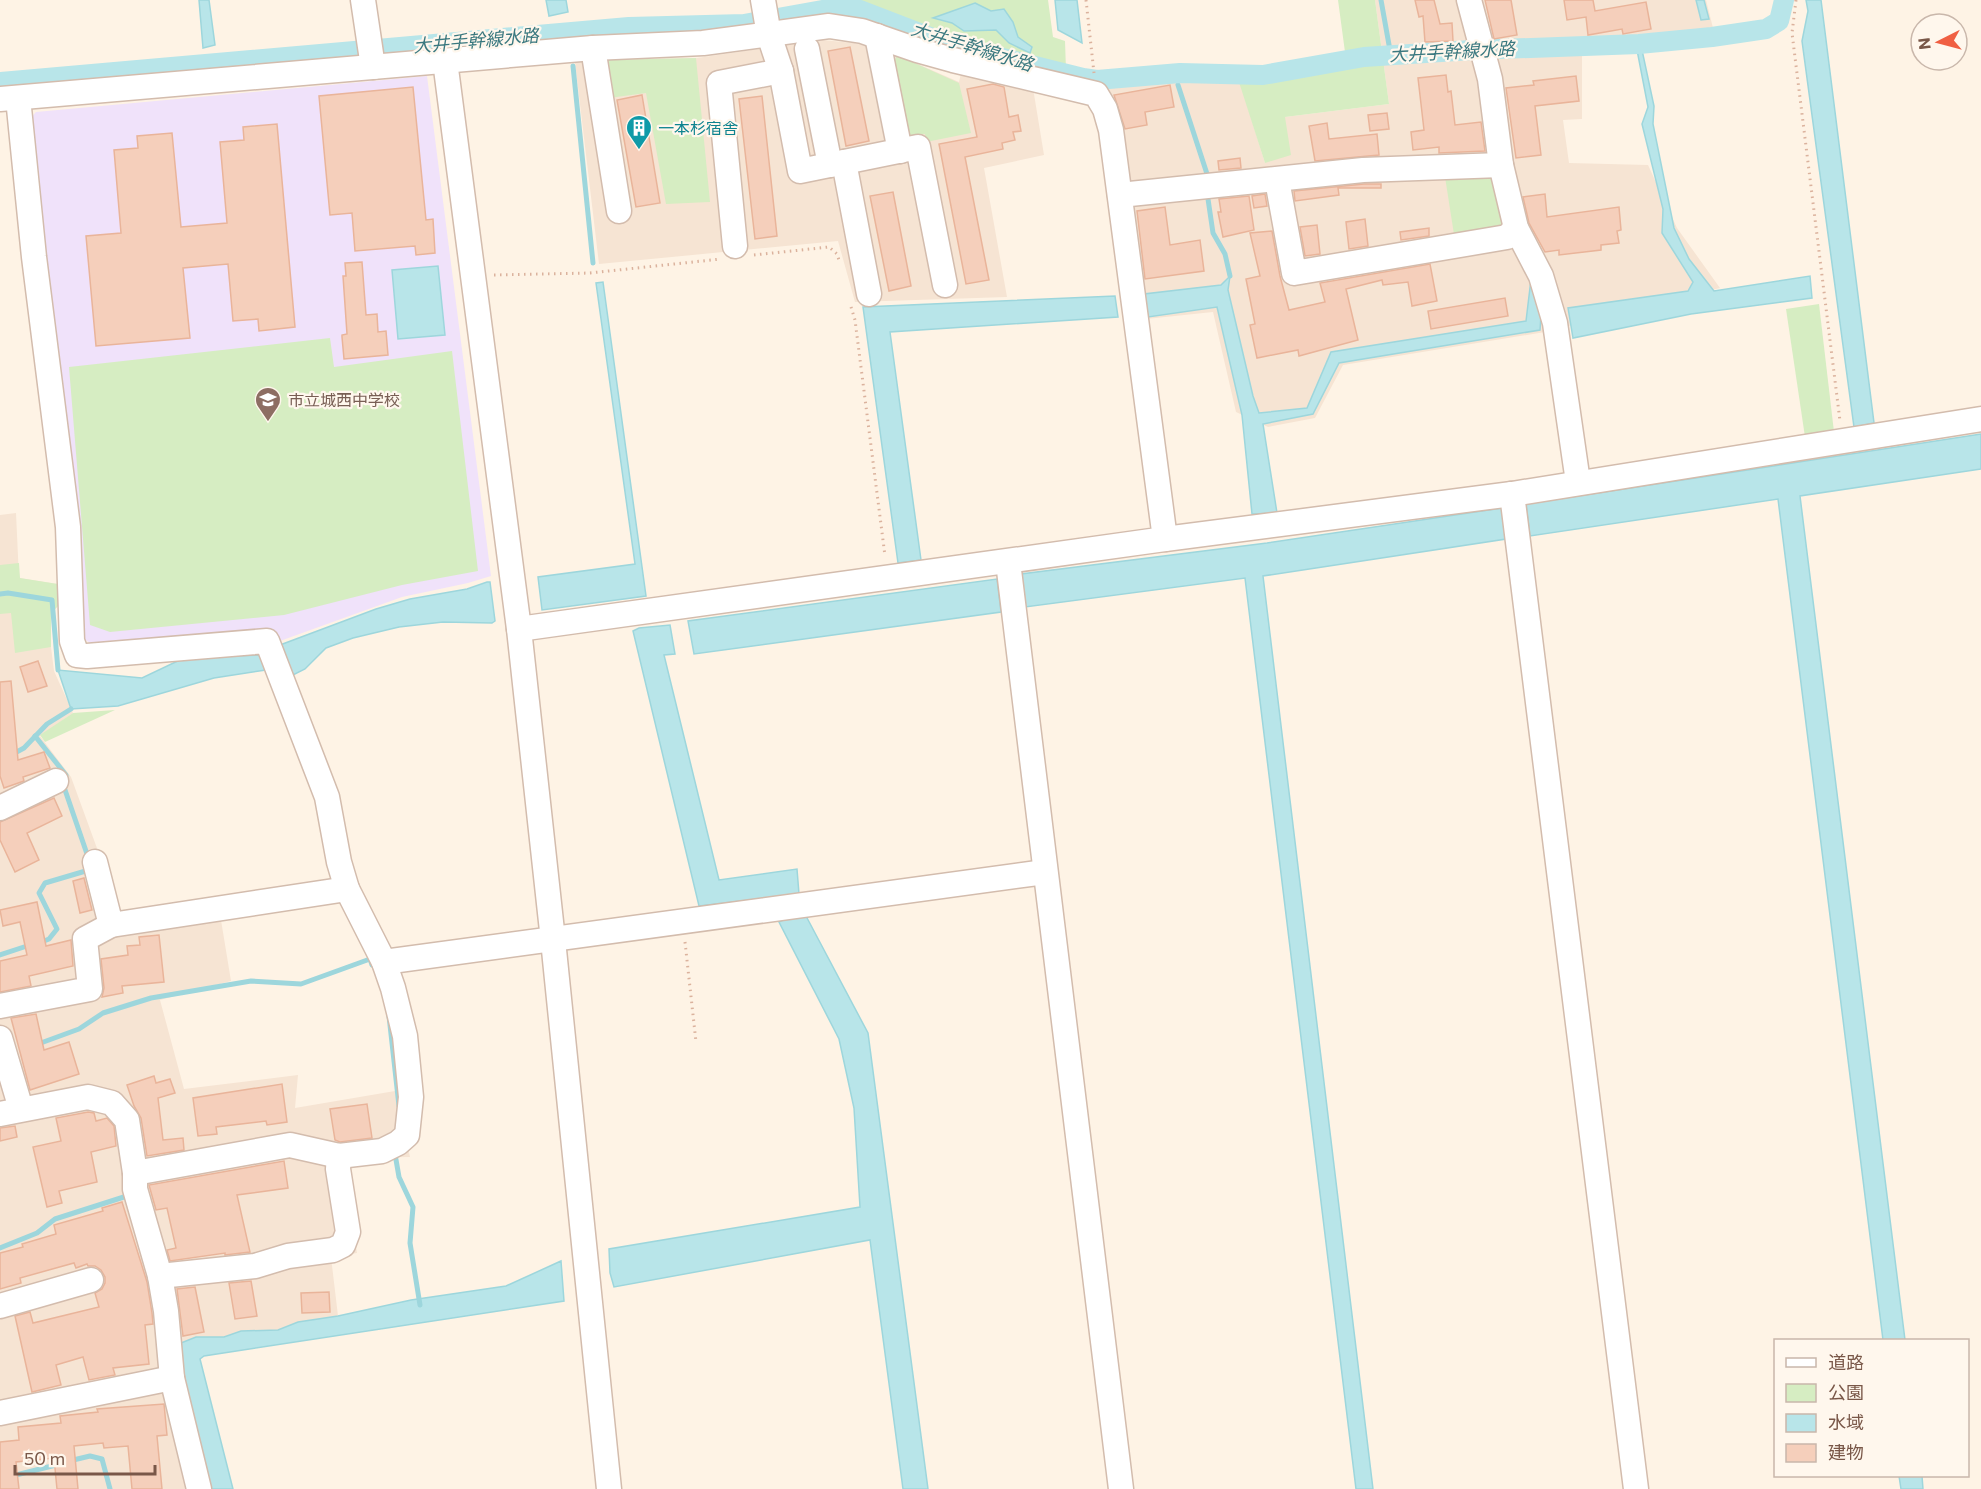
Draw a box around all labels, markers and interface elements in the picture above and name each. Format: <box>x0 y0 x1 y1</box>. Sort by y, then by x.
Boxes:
north arrow <box>1909 12 1969 72</box>
water label: 大井手幹線水路 <box>909 17 1038 76</box>
water label: 大井手幹線水路 <box>412 23 542 56</box>
water label: 大井手幹線水路 <box>1388 37 1517 65</box>
text: N <box>1914 37 1934 51</box>
building icon: 一本杉宿舎 <box>624 113 654 151</box>
place label: 一本杉宿舎 <box>658 118 738 137</box>
school or university icon: 市立城西中学校 <box>253 385 283 423</box>
place label: 市立城西中学校 <box>288 390 400 409</box>
legend <box>1774 1339 1969 1477</box>
text: 道路 <box>1828 1351 1864 1373</box>
text: 公園 <box>1828 1381 1864 1403</box>
text: 水域 <box>1828 1411 1864 1433</box>
scale bar <box>15 1438 154 1476</box>
text: 建物 <box>1828 1441 1864 1463</box>
text: 50 m <box>24 1447 65 1469</box>

